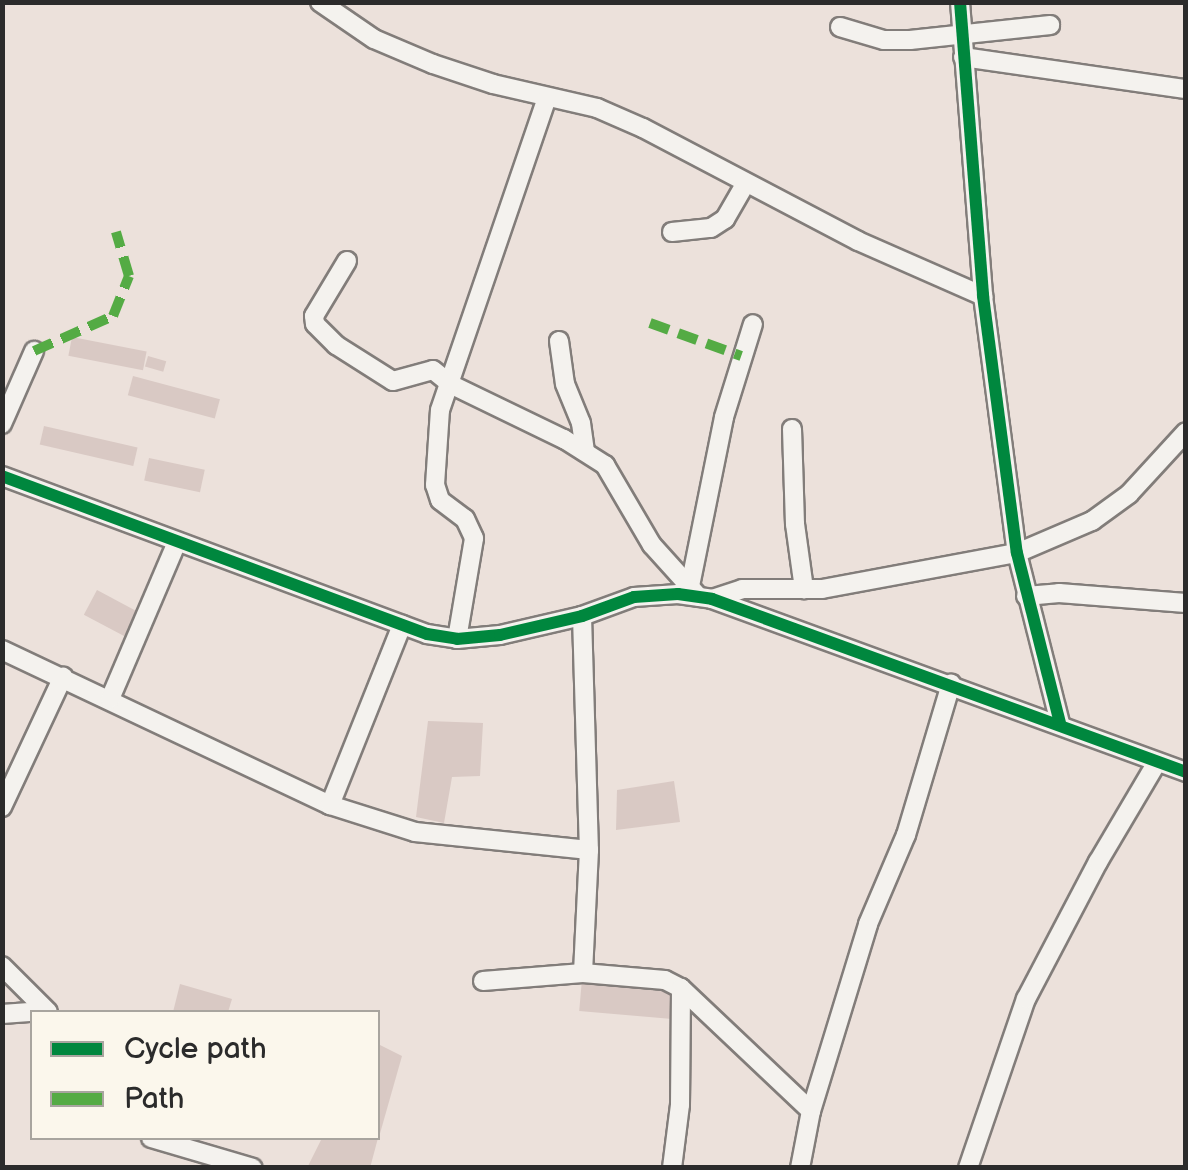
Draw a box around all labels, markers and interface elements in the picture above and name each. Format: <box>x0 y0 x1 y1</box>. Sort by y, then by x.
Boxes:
legend <box>30 1010 380 1140</box>
text: Cycle path <box>124 1031 267 1067</box>
text: Path <box>124 1081 184 1117</box>

